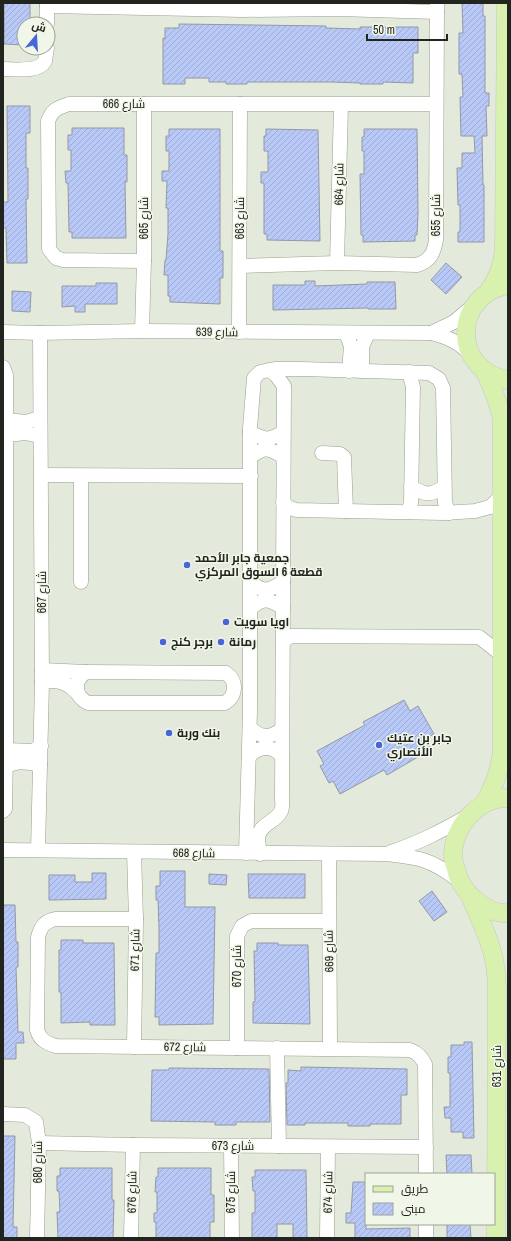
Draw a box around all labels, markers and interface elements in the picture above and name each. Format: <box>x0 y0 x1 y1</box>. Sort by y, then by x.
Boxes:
north arrow <box>16 16 56 56</box>
scale bar <box>367 16 447 42</box>
text: ش <box>30 18 48 35</box>
text: 50 m <box>373 22 395 38</box>
street label: شارع 666 <box>103 96 145 112</box>
street label: شارع 664 <box>331 163 347 205</box>
street label: شارع 655 <box>428 194 444 236</box>
street label: شارع 665 <box>136 197 152 239</box>
street label: شارع 663 <box>232 197 248 239</box>
street label: شارع 639 <box>196 324 238 340</box>
place label: جمعية جابر الأحمد قطعة 6 السوق المركزي <box>195 550 323 582</box>
marker: جمعية جابر الأحمد قطعة 6 السوق المركزي <box>182 560 192 570</box>
street label: شارع 667 <box>34 571 50 613</box>
place label: اويا سويت <box>234 614 289 630</box>
marker: اويا سويت <box>221 617 231 627</box>
place label: برجر كنج <box>171 634 213 651</box>
place label: رمانة <box>229 634 256 650</box>
marker: برجر كنج <box>158 637 168 647</box>
marker: رمانة <box>216 637 226 647</box>
place label: بنك وربة <box>177 725 220 741</box>
marker: بنك وربة <box>164 728 174 738</box>
place label: جابر بن عتيك الأنصاري <box>387 730 452 762</box>
marker: جابر بن عتيك الأنصاري <box>374 740 384 750</box>
street label: شارع 668 <box>173 845 215 861</box>
street label: شارع 671 <box>127 929 143 971</box>
street label: شارع 669 <box>321 930 337 972</box>
street label: شارع 670 <box>229 945 245 987</box>
street label: شارع 672 <box>164 1039 206 1055</box>
street label: شارع 631 <box>489 1045 505 1087</box>
street label: شارع 673 <box>212 1138 254 1154</box>
street label: شارع 680 <box>30 1141 46 1183</box>
street label: شارع 676 <box>124 1171 140 1213</box>
street label: شارع 675 <box>223 1171 239 1213</box>
street label: شارع 674 <box>320 1171 336 1213</box>
legend <box>365 1173 495 1225</box>
text: طريق <box>401 1181 429 1197</box>
text: مبنى <box>401 1201 426 1217</box>

